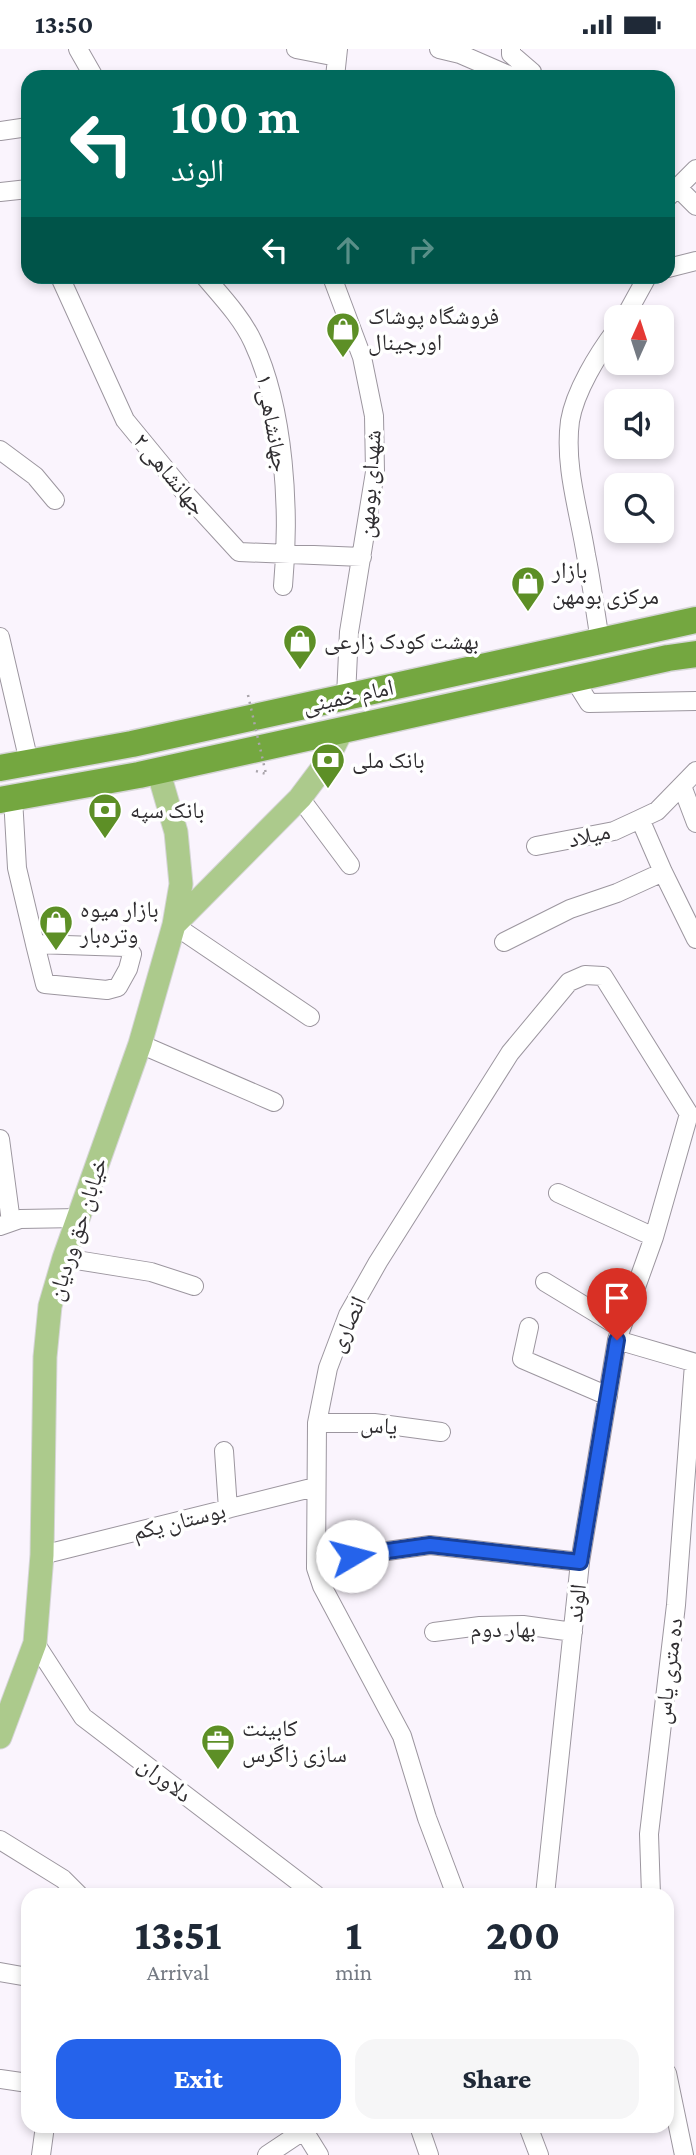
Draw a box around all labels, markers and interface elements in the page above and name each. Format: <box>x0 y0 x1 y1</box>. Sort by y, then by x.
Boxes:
text: 13:50 <box>35 10 93 39</box>
text: 100 m <box>171 89 300 144</box>
icon: left <box>56 98 147 189</box>
text: الوند <box>171 152 224 188</box>
icon: left <box>256 231 294 269</box>
icon: ahead <box>329 231 367 269</box>
icon: right <box>402 231 440 269</box>
place label: فروشگاه پوشاک اورجینال <box>368 303 499 356</box>
north arrow <box>604 305 674 375</box>
map controls <box>604 305 674 543</box>
shop icon: فروشگاه پوشاک اورجینال <box>324 310 362 359</box>
street label: جهانشاهی ۱ <box>251 372 294 474</box>
button: sound <box>604 389 674 459</box>
street label: جهانشاهی ۲ <box>128 428 212 521</box>
street label: شهدای بومهن <box>352 429 387 539</box>
button: search <box>604 473 674 543</box>
place label: بازار مرکزی بومهن <box>551 557 659 610</box>
shop icon: بازار مرکزی بومهن <box>509 564 547 613</box>
shop icon: بهشت کودک زارعی <box>281 622 319 671</box>
place label: بهشت کودک زارعی <box>324 628 479 655</box>
street label: امام خمینی <box>300 674 396 721</box>
bank icon: بانک ملی <box>309 741 347 790</box>
place label: بانک ملی <box>352 747 425 774</box>
bank icon: بانک سپه <box>86 791 124 840</box>
place label: بانک سپه <box>130 797 204 824</box>
street label: میلاد <box>565 818 613 853</box>
place label: بازار میوه وتره‌بار <box>79 896 159 949</box>
shop icon: بازار میوه وتره‌بار <box>37 903 75 952</box>
street label: خیابان حق وردیان <box>42 1154 113 1304</box>
pin <box>587 1268 647 1340</box>
icon: arrive <box>598 1279 636 1317</box>
street label: انصاری <box>323 1292 372 1356</box>
street label: یاس <box>360 1411 398 1440</box>
street label: بوستان یکم <box>130 1497 229 1548</box>
position arrow <box>315 1519 389 1593</box>
street label: الوند <box>561 1583 591 1623</box>
street label: بهار دوم <box>470 1616 536 1645</box>
street label: ده متری یاس <box>649 1616 688 1726</box>
place label: کابینت سازی زاگرس <box>242 1715 347 1768</box>
office icon: کابینت سازی زاگرس <box>199 1722 237 1771</box>
street label: دلاوران <box>133 1751 197 1808</box>
text: 13:51 <box>135 1911 222 1958</box>
text: 1 <box>345 1911 362 1958</box>
text: 200 <box>486 1911 560 1958</box>
text: Arrival <box>147 1959 209 1985</box>
text: min <box>335 1959 372 1985</box>
text: m <box>514 1959 532 1985</box>
button: Exit <box>56 2039 341 2119</box>
button: Share <box>355 2039 639 2119</box>

